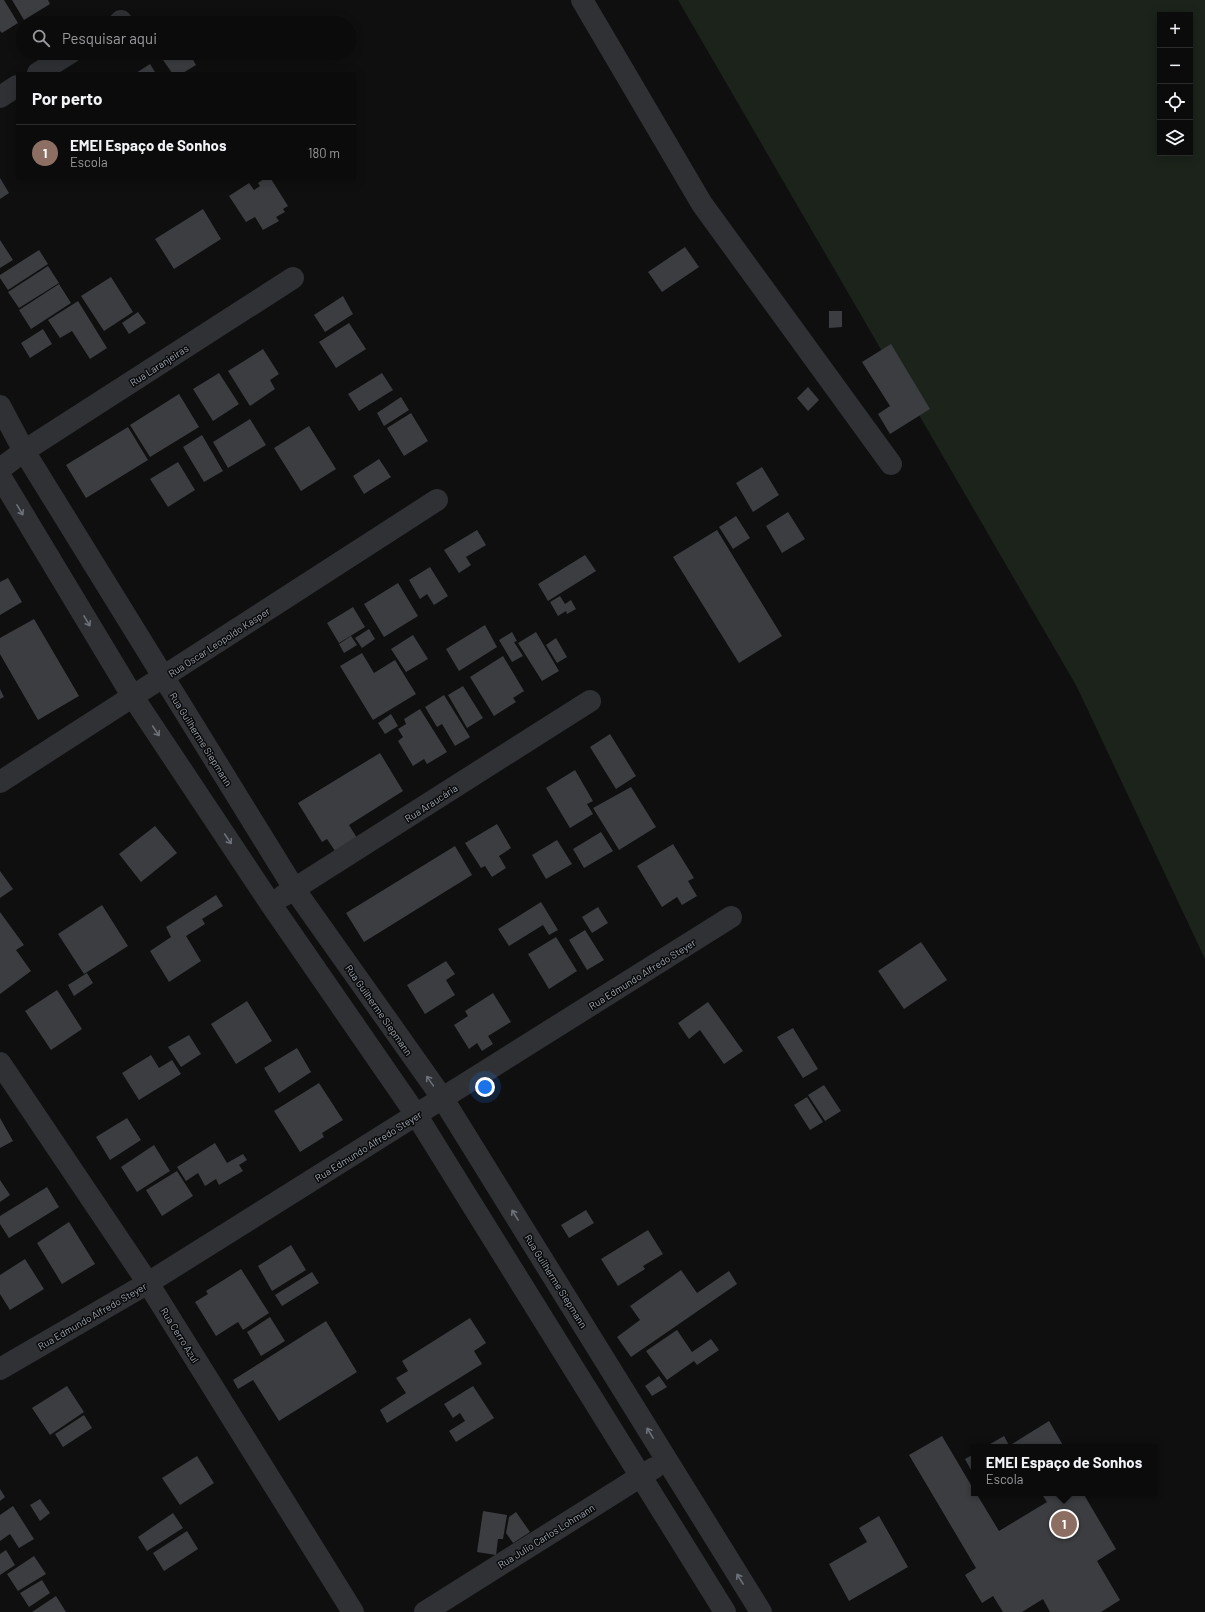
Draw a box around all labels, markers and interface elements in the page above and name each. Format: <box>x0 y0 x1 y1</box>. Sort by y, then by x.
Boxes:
map controls <box>1157 12 1193 156</box>
button: + <box>1157 12 1193 48</box>
search box <box>16 16 356 60</box>
icon: search <box>30 27 52 49</box>
text: Pesquisar aqui <box>62 29 157 47</box>
button: − <box>1157 48 1193 84</box>
button: locate <box>1157 84 1193 120</box>
text: Por perto <box>32 88 102 108</box>
button: layers <box>1157 120 1193 156</box>
text: EMEI Espaço de Sonhos <box>70 136 226 154</box>
text: 1 <box>43 145 47 161</box>
text: 180 m <box>308 145 340 161</box>
text: Escola <box>70 154 108 170</box>
street label: Rua Laranjeiras <box>127 342 191 388</box>
one-way arrow <box>16 504 24 515</box>
street label: Rua Oscar Leopoldo Kasper <box>166 604 272 679</box>
one-way arrow <box>83 615 91 626</box>
street label: Rua Guilherme Siepmann <box>167 690 235 788</box>
one-way arrow <box>152 726 160 737</box>
street label: Rua Araucária <box>402 782 460 824</box>
one-way arrow <box>224 834 232 845</box>
street label: Rua Edmundo Alfredo Steyer <box>586 936 698 1012</box>
street label: Rua Guilherme Siepmann <box>343 962 415 1058</box>
one-way arrow <box>426 1076 435 1087</box>
your location <box>475 1077 495 1097</box>
street label: Rua Edmundo Alfredo Steyer <box>312 1108 424 1184</box>
one-way arrow <box>511 1210 519 1221</box>
street label: Rua Guilherme Siepmann <box>522 1232 590 1330</box>
street label: Rua Edmundo Alfredo Steyer <box>35 1280 149 1352</box>
street label: Rua Cerro Azul <box>158 1305 202 1365</box>
one-way arrow <box>645 1427 653 1439</box>
popup <box>971 1444 1157 1496</box>
text: EMEI Espaço de Sonhos <box>986 1453 1142 1471</box>
text: Escola <box>986 1471 1023 1487</box>
street label: Rua Julio Carlos Lohmann <box>495 1501 597 1571</box>
pin: 1 <box>1051 1509 1077 1539</box>
one-way arrow <box>736 1573 744 1585</box>

